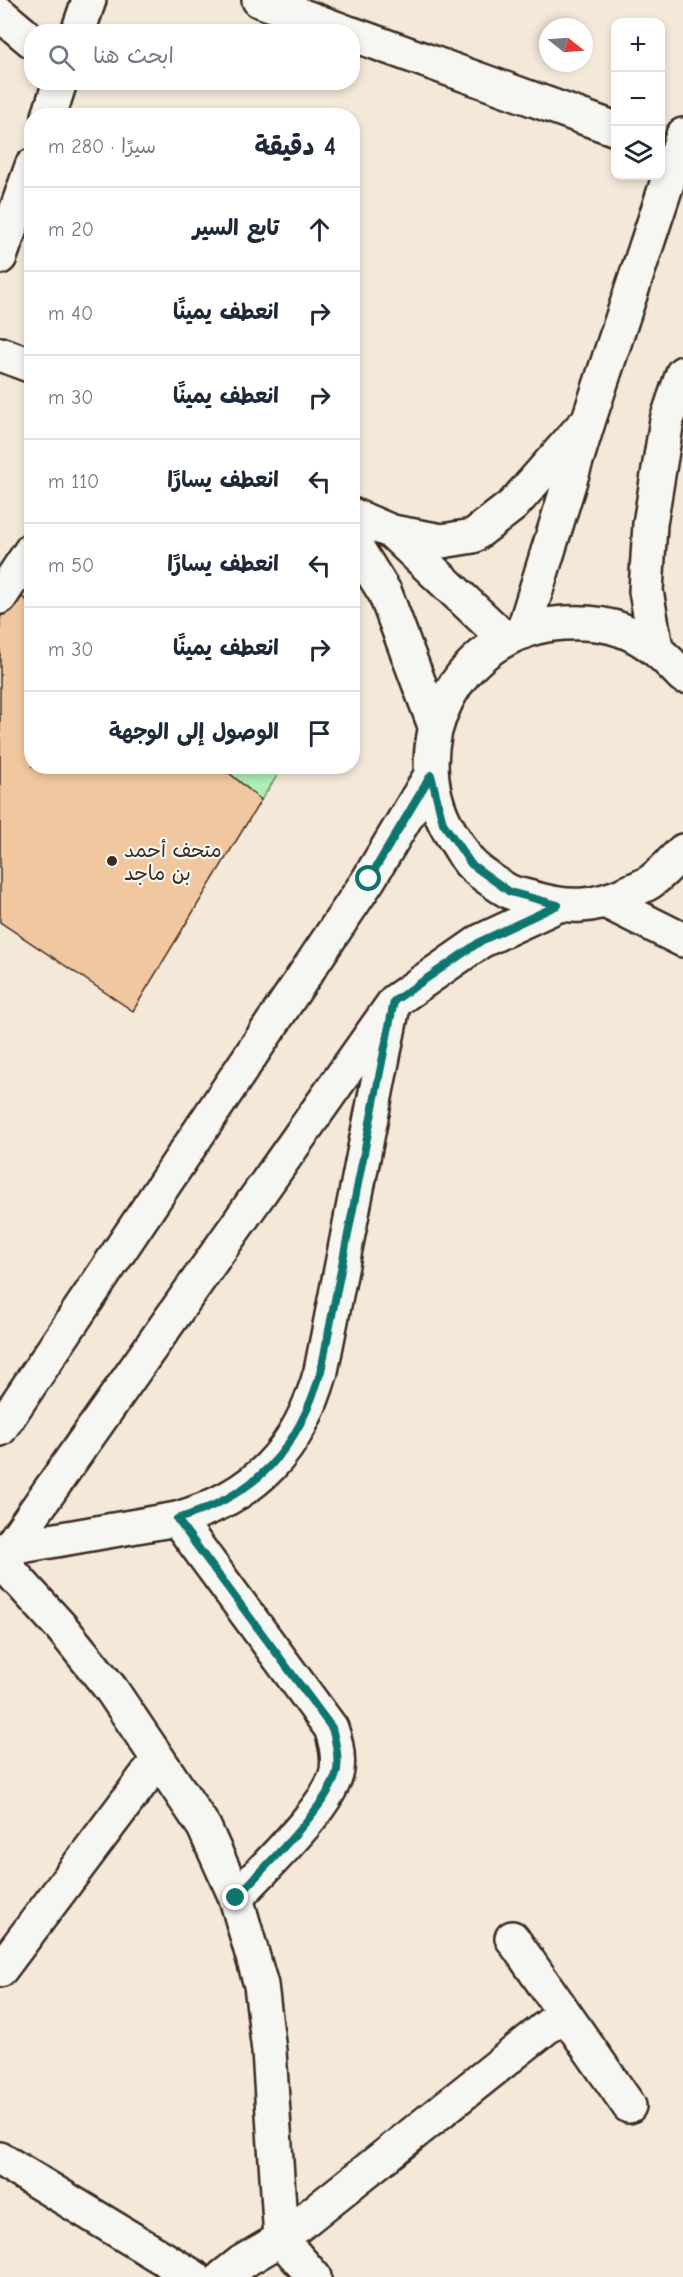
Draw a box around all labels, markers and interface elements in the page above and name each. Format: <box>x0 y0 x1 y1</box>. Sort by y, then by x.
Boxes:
north arrow <box>539 18 593 72</box>
map controls <box>611 18 665 180</box>
button: + <box>611 18 665 72</box>
search box <box>24 24 360 90</box>
icon: search <box>45 41 78 74</box>
text: ابحث هنا <box>93 43 174 69</box>
button: − <box>611 72 665 126</box>
button: layers <box>611 126 665 180</box>
text: 4 دقيقة <box>255 132 336 162</box>
text: سيرًا · 280 m <box>48 135 156 158</box>
icon: ahead <box>303 213 336 246</box>
text: تابع السير <box>193 215 279 241</box>
text: 20 m <box>48 218 94 241</box>
icon: right <box>303 297 336 330</box>
text: انعطف يمينًا <box>173 299 279 325</box>
text: 40 m <box>48 302 93 325</box>
icon: right <box>303 381 336 414</box>
text: انعطف يمينًا <box>173 383 279 409</box>
text: 30 m <box>48 386 94 409</box>
icon: left <box>303 465 336 498</box>
text: انعطف يسارًا <box>167 467 279 493</box>
text: 110 m <box>48 470 99 493</box>
icon: left <box>303 549 336 582</box>
text: انعطف يسارًا <box>167 551 279 577</box>
text: 50 m <box>48 554 94 577</box>
icon: right <box>303 633 336 666</box>
text: انعطف يمينًا <box>173 635 279 661</box>
text: 30 m <box>48 638 94 661</box>
icon: arrive <box>303 717 336 750</box>
text: الوصول إلى الوجهة <box>109 719 279 745</box>
place label: متحف أحمد بن ماجد <box>124 839 222 885</box>
marker: متحف أحمد بن ماجد <box>105 854 119 868</box>
route start <box>355 865 381 891</box>
route end <box>222 1884 248 1910</box>

